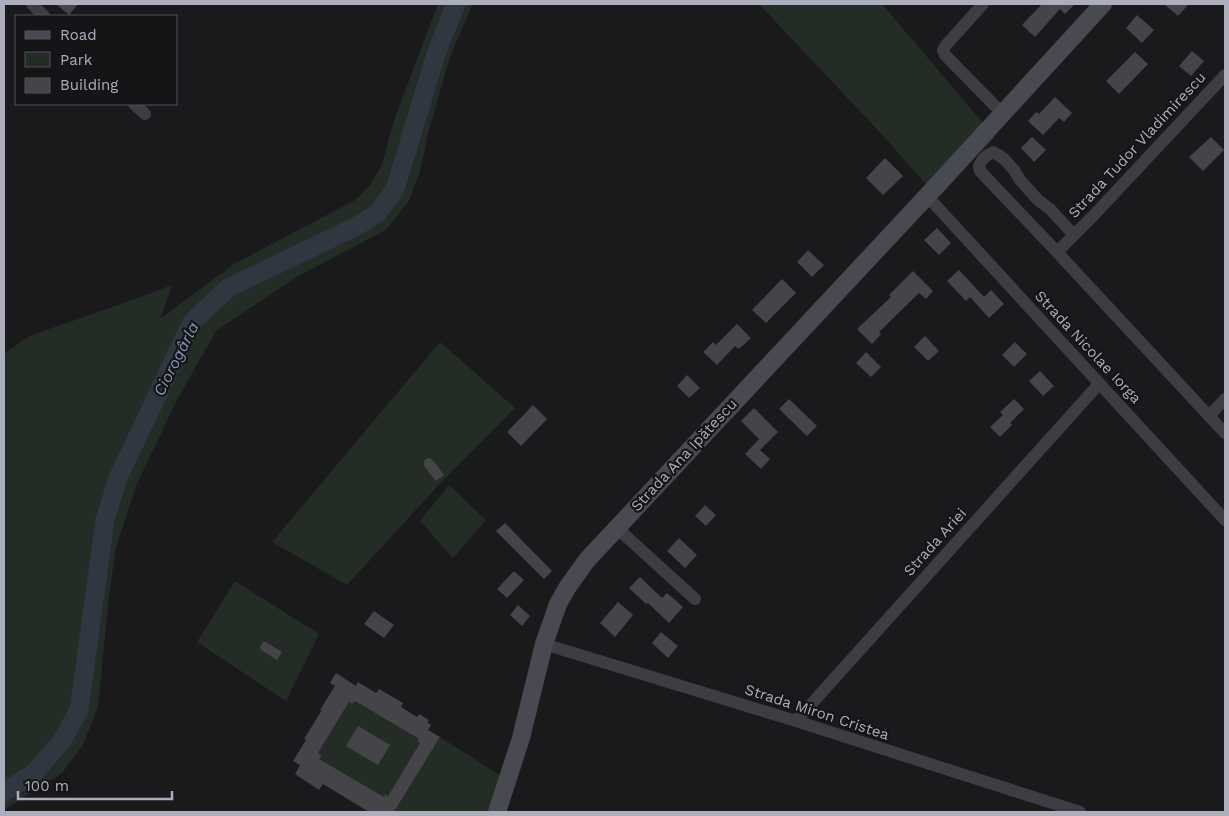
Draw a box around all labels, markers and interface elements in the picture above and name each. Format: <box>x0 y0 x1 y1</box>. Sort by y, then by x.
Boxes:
legend <box>15 15 178 105</box>
text: Road <box>60 26 97 44</box>
text: Park <box>60 51 93 69</box>
street label: Strada Tudor Vladimirescu <box>1065 68 1209 222</box>
text: Building <box>60 76 118 94</box>
street label: Strada Nicolae Iorga <box>1031 287 1145 408</box>
water label: Ciorogârla <box>149 319 203 399</box>
street label: Strada Ana Ipătescu <box>627 395 741 515</box>
street label: Strada Ariei <box>900 504 970 580</box>
street label: Strada Miron Cristea <box>743 680 892 744</box>
scale bar <box>18 768 171 800</box>
text: 100 m <box>25 777 69 795</box>

